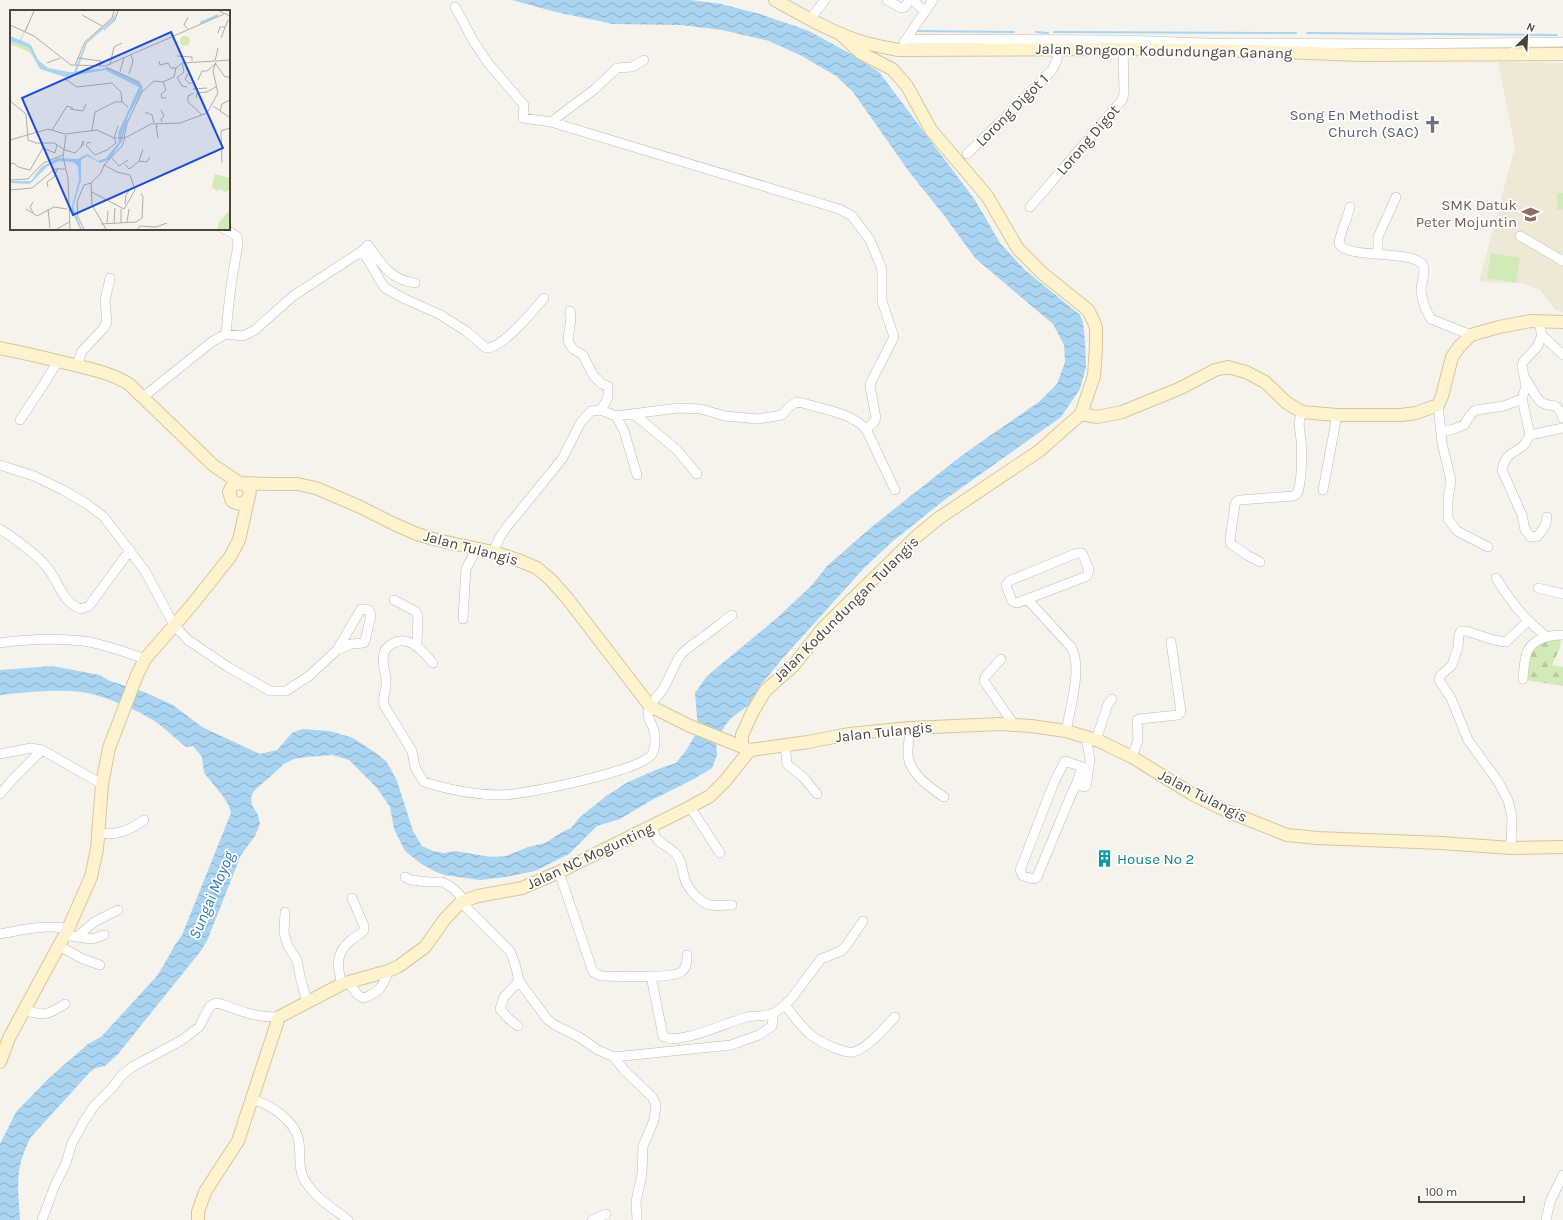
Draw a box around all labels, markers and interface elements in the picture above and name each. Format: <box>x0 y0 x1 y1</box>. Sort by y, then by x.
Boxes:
inset map <box>10 10 230 230</box>
north arrow <box>1507 16 1547 56</box>
text: N <box>1525 20 1537 35</box>
street label: Jalan Bongoon Kodundungan Ganang <box>1035 40 1293 62</box>
street label: Lorong Digot 1 <box>972 70 1052 150</box>
street label: Lorong Digot <box>1053 101 1123 179</box>
place label: Song En Methodist Church (SAC) <box>1289 106 1419 141</box>
church icon: Song En Methodist Church (SAC) <box>1422 114 1442 134</box>
place label: SMK Datuk Peter Mojuntin <box>1416 196 1517 231</box>
school or university icon: SMK Datuk Peter Mojuntin <box>1520 204 1540 224</box>
street label: Jalan Tulangis <box>422 527 520 569</box>
street label: Jalan Kodundungan Tulangis <box>770 533 922 685</box>
street label: Jalan Tulangis <box>835 718 933 746</box>
street label: Jalan Tulangis <box>1156 766 1250 826</box>
street label: Jalan NC Mogunting <box>524 819 657 893</box>
water label: Sungai Moyog <box>185 848 239 942</box>
building icon: House No 2 <box>1094 849 1114 869</box>
place label: House No 2 <box>1117 850 1194 868</box>
scale bar <box>1419 1178 1524 1204</box>
text: 100 m <box>1425 1185 1457 1199</box>

